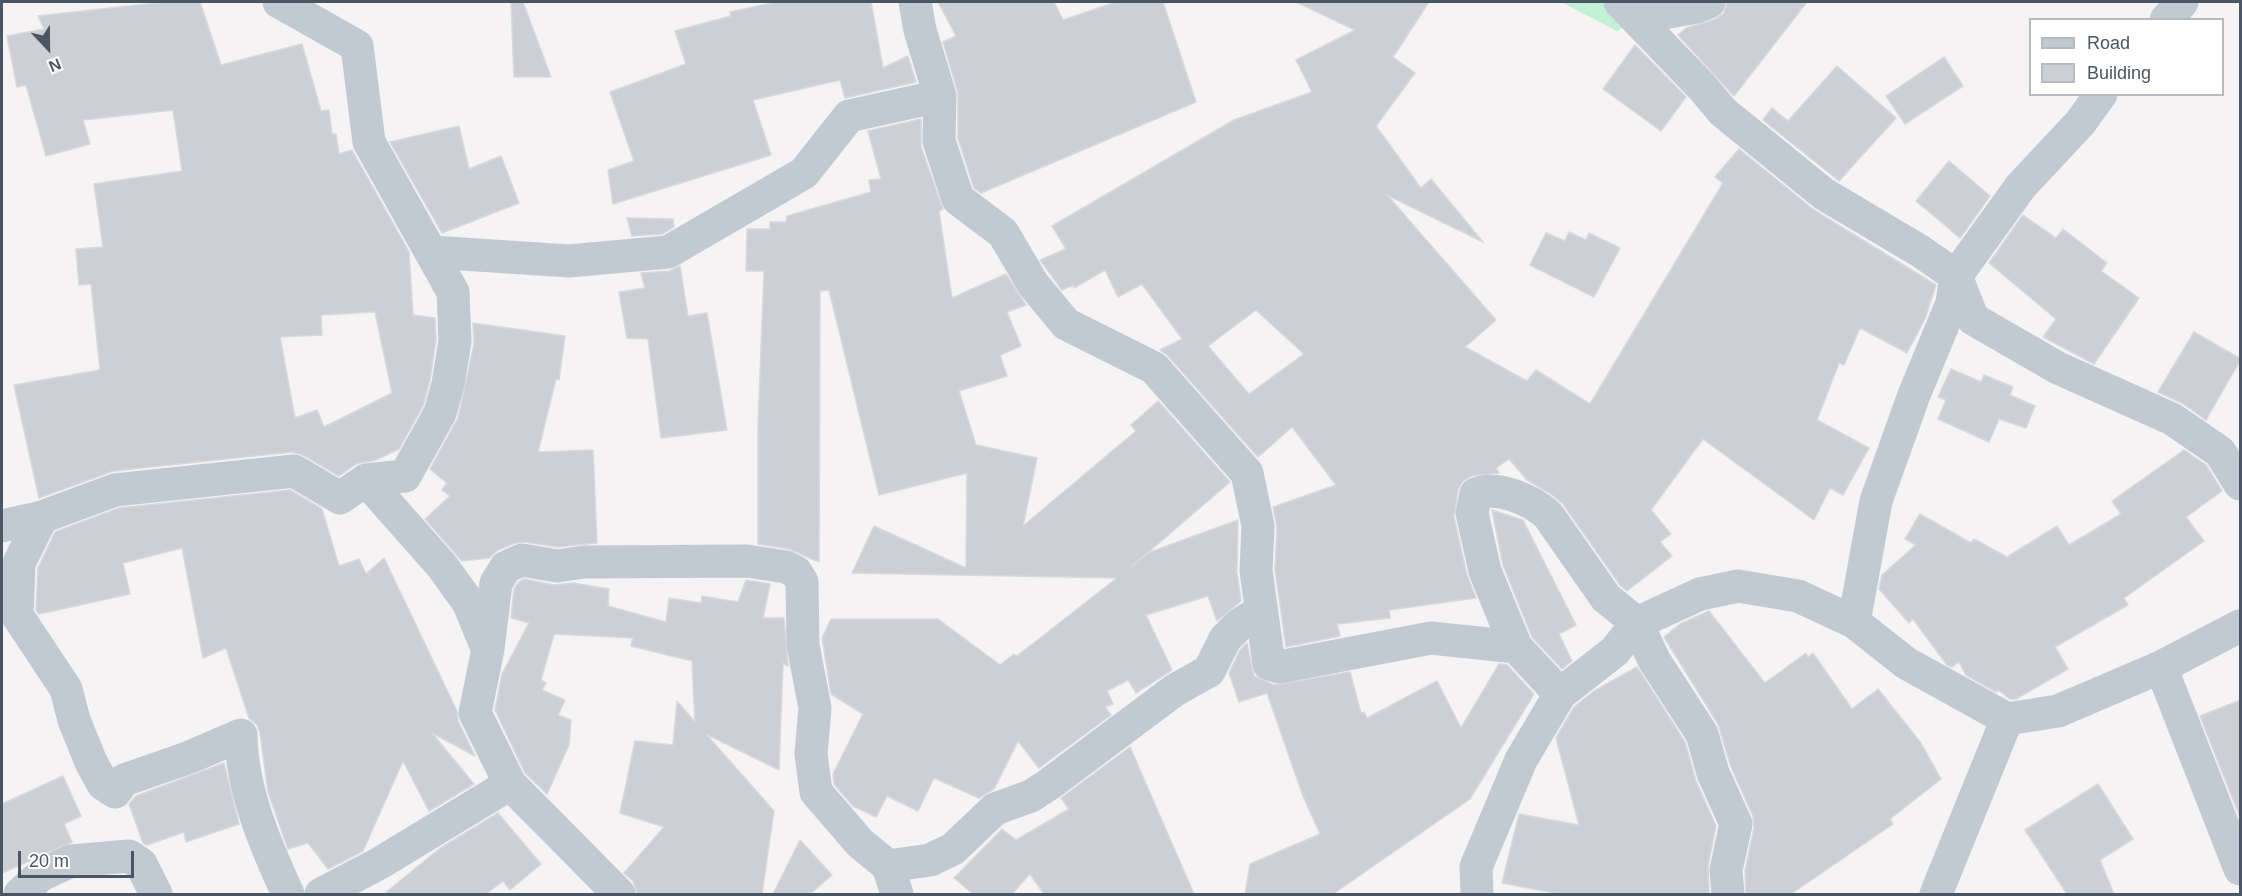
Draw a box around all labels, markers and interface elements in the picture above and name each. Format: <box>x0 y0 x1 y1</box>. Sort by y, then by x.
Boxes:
north arrow <box>18 18 78 78</box>
legend <box>2029 18 2224 96</box>
text: Road <box>2087 33 2130 53</box>
text: N <box>46 55 63 75</box>
text: Building <box>2087 63 2151 83</box>
scale bar <box>21 839 136 877</box>
text: 20 m <box>29 851 69 871</box>

